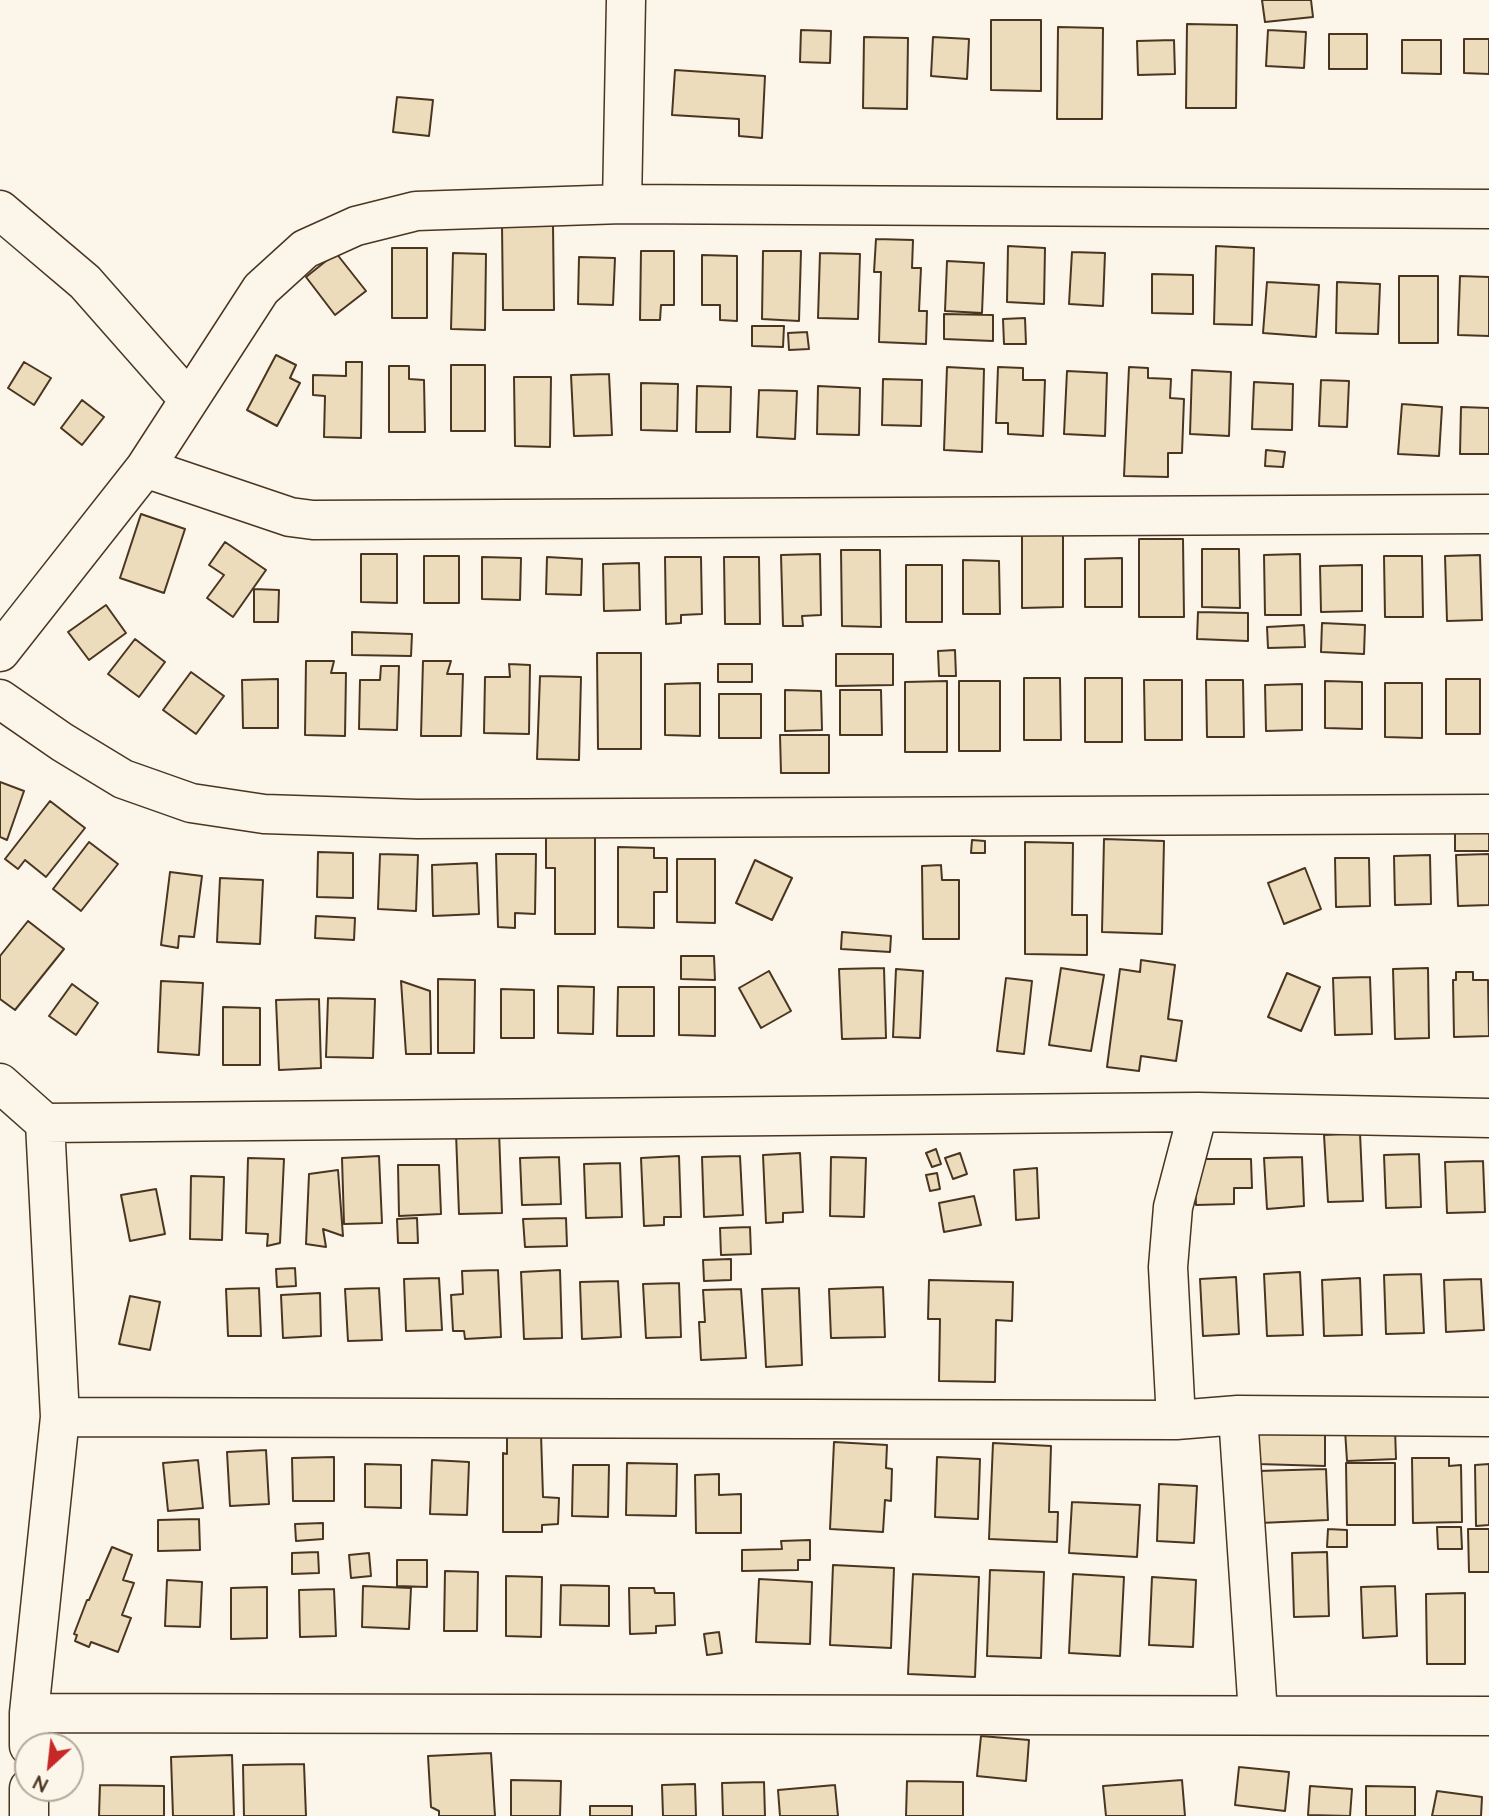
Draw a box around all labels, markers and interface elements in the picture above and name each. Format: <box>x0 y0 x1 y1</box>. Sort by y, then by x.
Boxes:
north arrow <box>14 1732 84 1802</box>
text: N <box>29 1770 52 1798</box>

